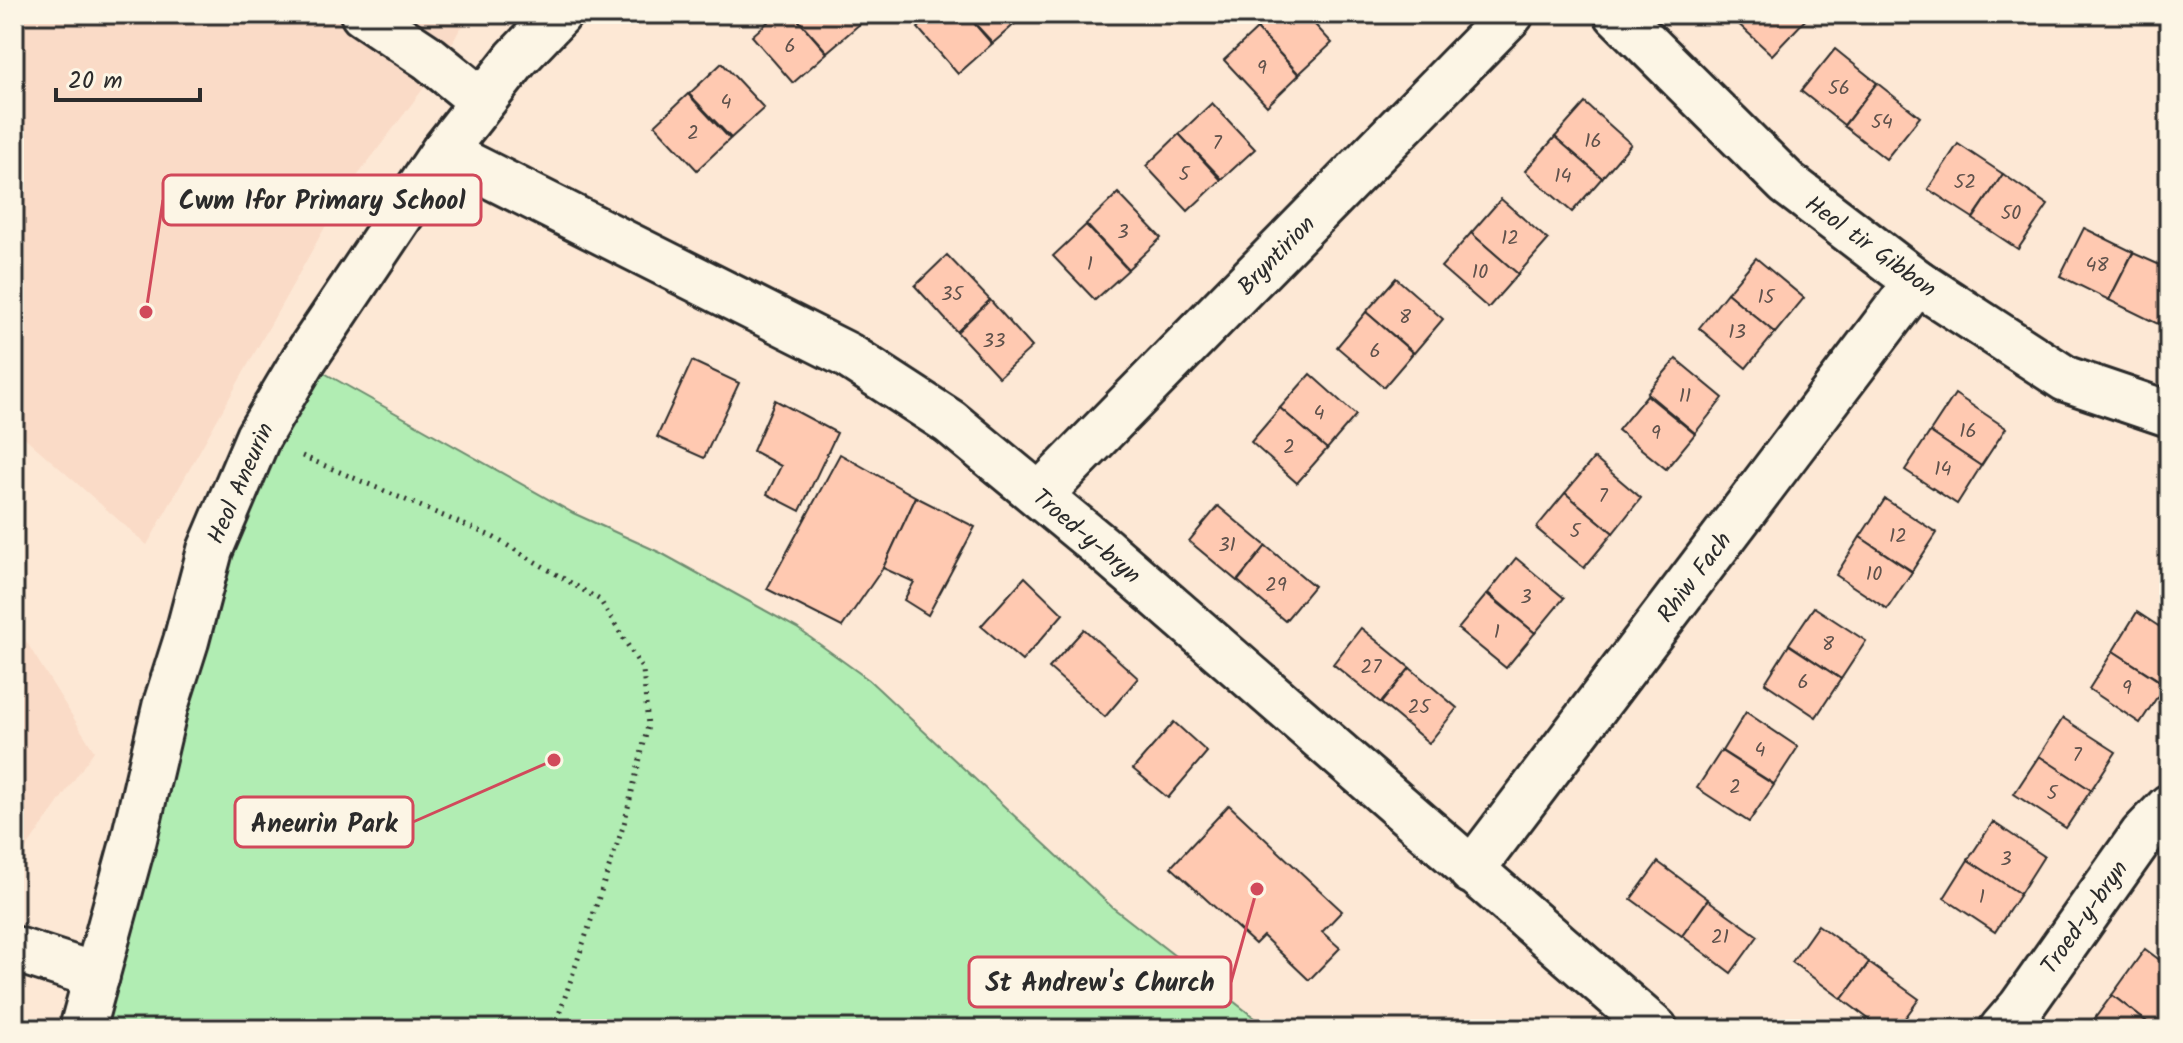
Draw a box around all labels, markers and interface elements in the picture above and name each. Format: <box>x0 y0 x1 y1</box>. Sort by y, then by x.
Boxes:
house number: 6 <box>784 31 796 63</box>
scale bar <box>56 52 200 102</box>
house number: 9 <box>1257 53 1267 85</box>
text: 20 m <box>68 62 123 101</box>
house number: 56 <box>1828 73 1850 105</box>
house number: 4 <box>720 87 732 119</box>
house number: 54 <box>1871 107 1893 139</box>
house number: 2 <box>687 118 699 150</box>
house number: 16 <box>1584 126 1602 158</box>
house number: 7 <box>1212 128 1222 160</box>
house number: 5 <box>1179 159 1191 191</box>
house number: 14 <box>1554 161 1572 193</box>
house number: 52 <box>1954 167 1976 199</box>
callout: Cwm Ifor Primary School <box>163 175 481 225</box>
text: Cwm Ifor Primary School <box>179 181 465 223</box>
street label: Heol tir Gibbon <box>1796 186 1944 309</box>
house number: 50 <box>2001 198 2021 230</box>
street label: Bryntirion <box>1228 207 1326 305</box>
house number: 3 <box>1117 217 1129 249</box>
house number: 12 <box>1501 223 1519 255</box>
house number: 1 <box>1087 249 1093 281</box>
house number: 48 <box>2085 250 2109 282</box>
house number: 10 <box>1472 257 1488 289</box>
house number: 35 <box>941 279 964 311</box>
house number: 15 <box>1757 282 1776 314</box>
house number: 8 <box>1399 302 1412 334</box>
house number: 13 <box>1728 317 1746 349</box>
house number: 33 <box>983 326 1005 358</box>
house number: 6 <box>1369 336 1381 368</box>
house number: 11 <box>1679 381 1691 413</box>
house number: 4 <box>1313 398 1325 430</box>
house number: 16 <box>1959 416 1977 448</box>
street label: Heol Aneurin <box>197 417 286 551</box>
house number: 9 <box>1651 418 1661 450</box>
house number: 2 <box>1283 432 1295 464</box>
house number: 14 <box>1934 454 1952 486</box>
street label: Troed-y-bryn <box>1023 480 1149 595</box>
house number: 7 <box>1598 481 1608 513</box>
house number: 5 <box>1570 516 1582 548</box>
house number: 12 <box>1889 521 1907 553</box>
street label: Rhiw Fach <box>1648 524 1743 632</box>
house number: 31 <box>1218 530 1236 562</box>
house number: 10 <box>1866 559 1882 591</box>
house number: 29 <box>1265 570 1287 602</box>
house number: 3 <box>1520 582 1532 614</box>
house number: 1 <box>1494 617 1500 649</box>
house number: 8 <box>1822 629 1835 661</box>
house number: 27 <box>1361 652 1382 684</box>
house number: 6 <box>1797 667 1809 699</box>
house number: 9 <box>2122 673 2132 705</box>
house number: 25 <box>1408 692 1431 724</box>
house number: 4 <box>1754 735 1766 767</box>
house number: 7 <box>2072 740 2082 772</box>
house number: 2 <box>1729 772 1741 804</box>
house number: 5 <box>2047 778 2059 810</box>
callout: Aneurin Park <box>235 797 413 847</box>
text: Aneurin Park <box>251 804 398 846</box>
house number: 3 <box>2000 844 2012 876</box>
street label: Troed-y-bryn <box>2031 852 2139 983</box>
house number: 1 <box>1979 882 1985 914</box>
house number: 21 <box>1711 922 1729 954</box>
callout: St Andrew's Church <box>969 957 1231 1007</box>
text: St Andrew's Church <box>985 963 1215 1005</box>

